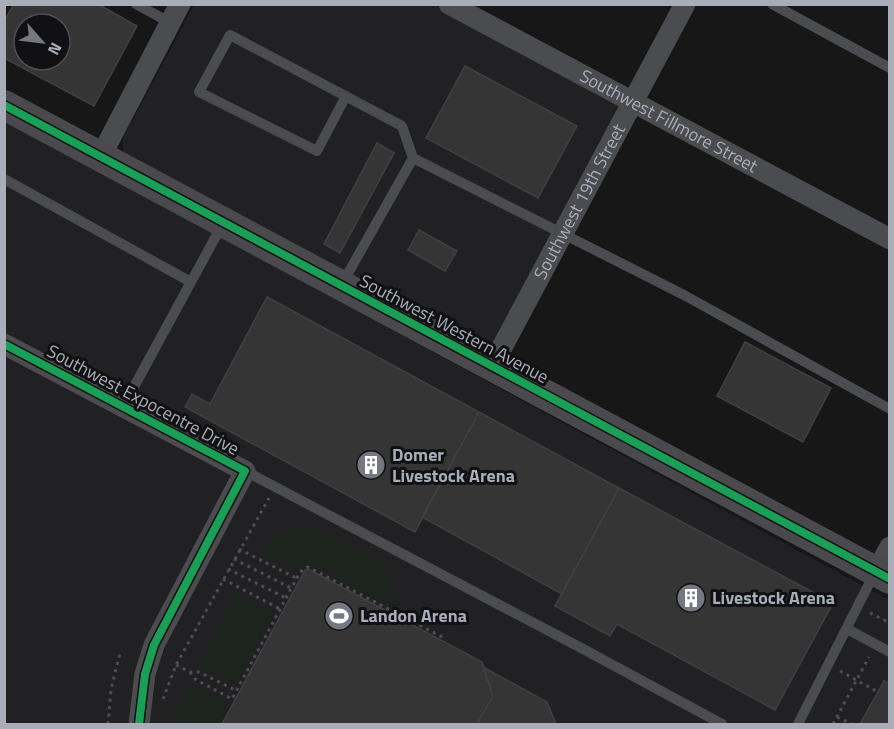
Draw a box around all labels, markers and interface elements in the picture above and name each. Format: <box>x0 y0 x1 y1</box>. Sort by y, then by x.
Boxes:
north arrow <box>12 12 72 72</box>
text: N <box>42 39 68 60</box>
street label: Southwest Fillmore Street <box>575 62 763 179</box>
street label: Southwest 19th Street <box>527 118 632 284</box>
street label: Southwest Western Avenue <box>355 267 554 390</box>
street label: Southwest Expocentre Drive <box>42 337 244 462</box>
place label: Domer Livestock Arena <box>392 441 515 489</box>
building icon: Domer Livestock Arena <box>355 449 387 481</box>
building icon: Livestock Arena <box>675 582 707 614</box>
place label: Livestock Arena <box>712 584 835 611</box>
sports icon: Landon Arena <box>323 600 355 632</box>
place label: Landon Arena <box>360 602 467 629</box>

